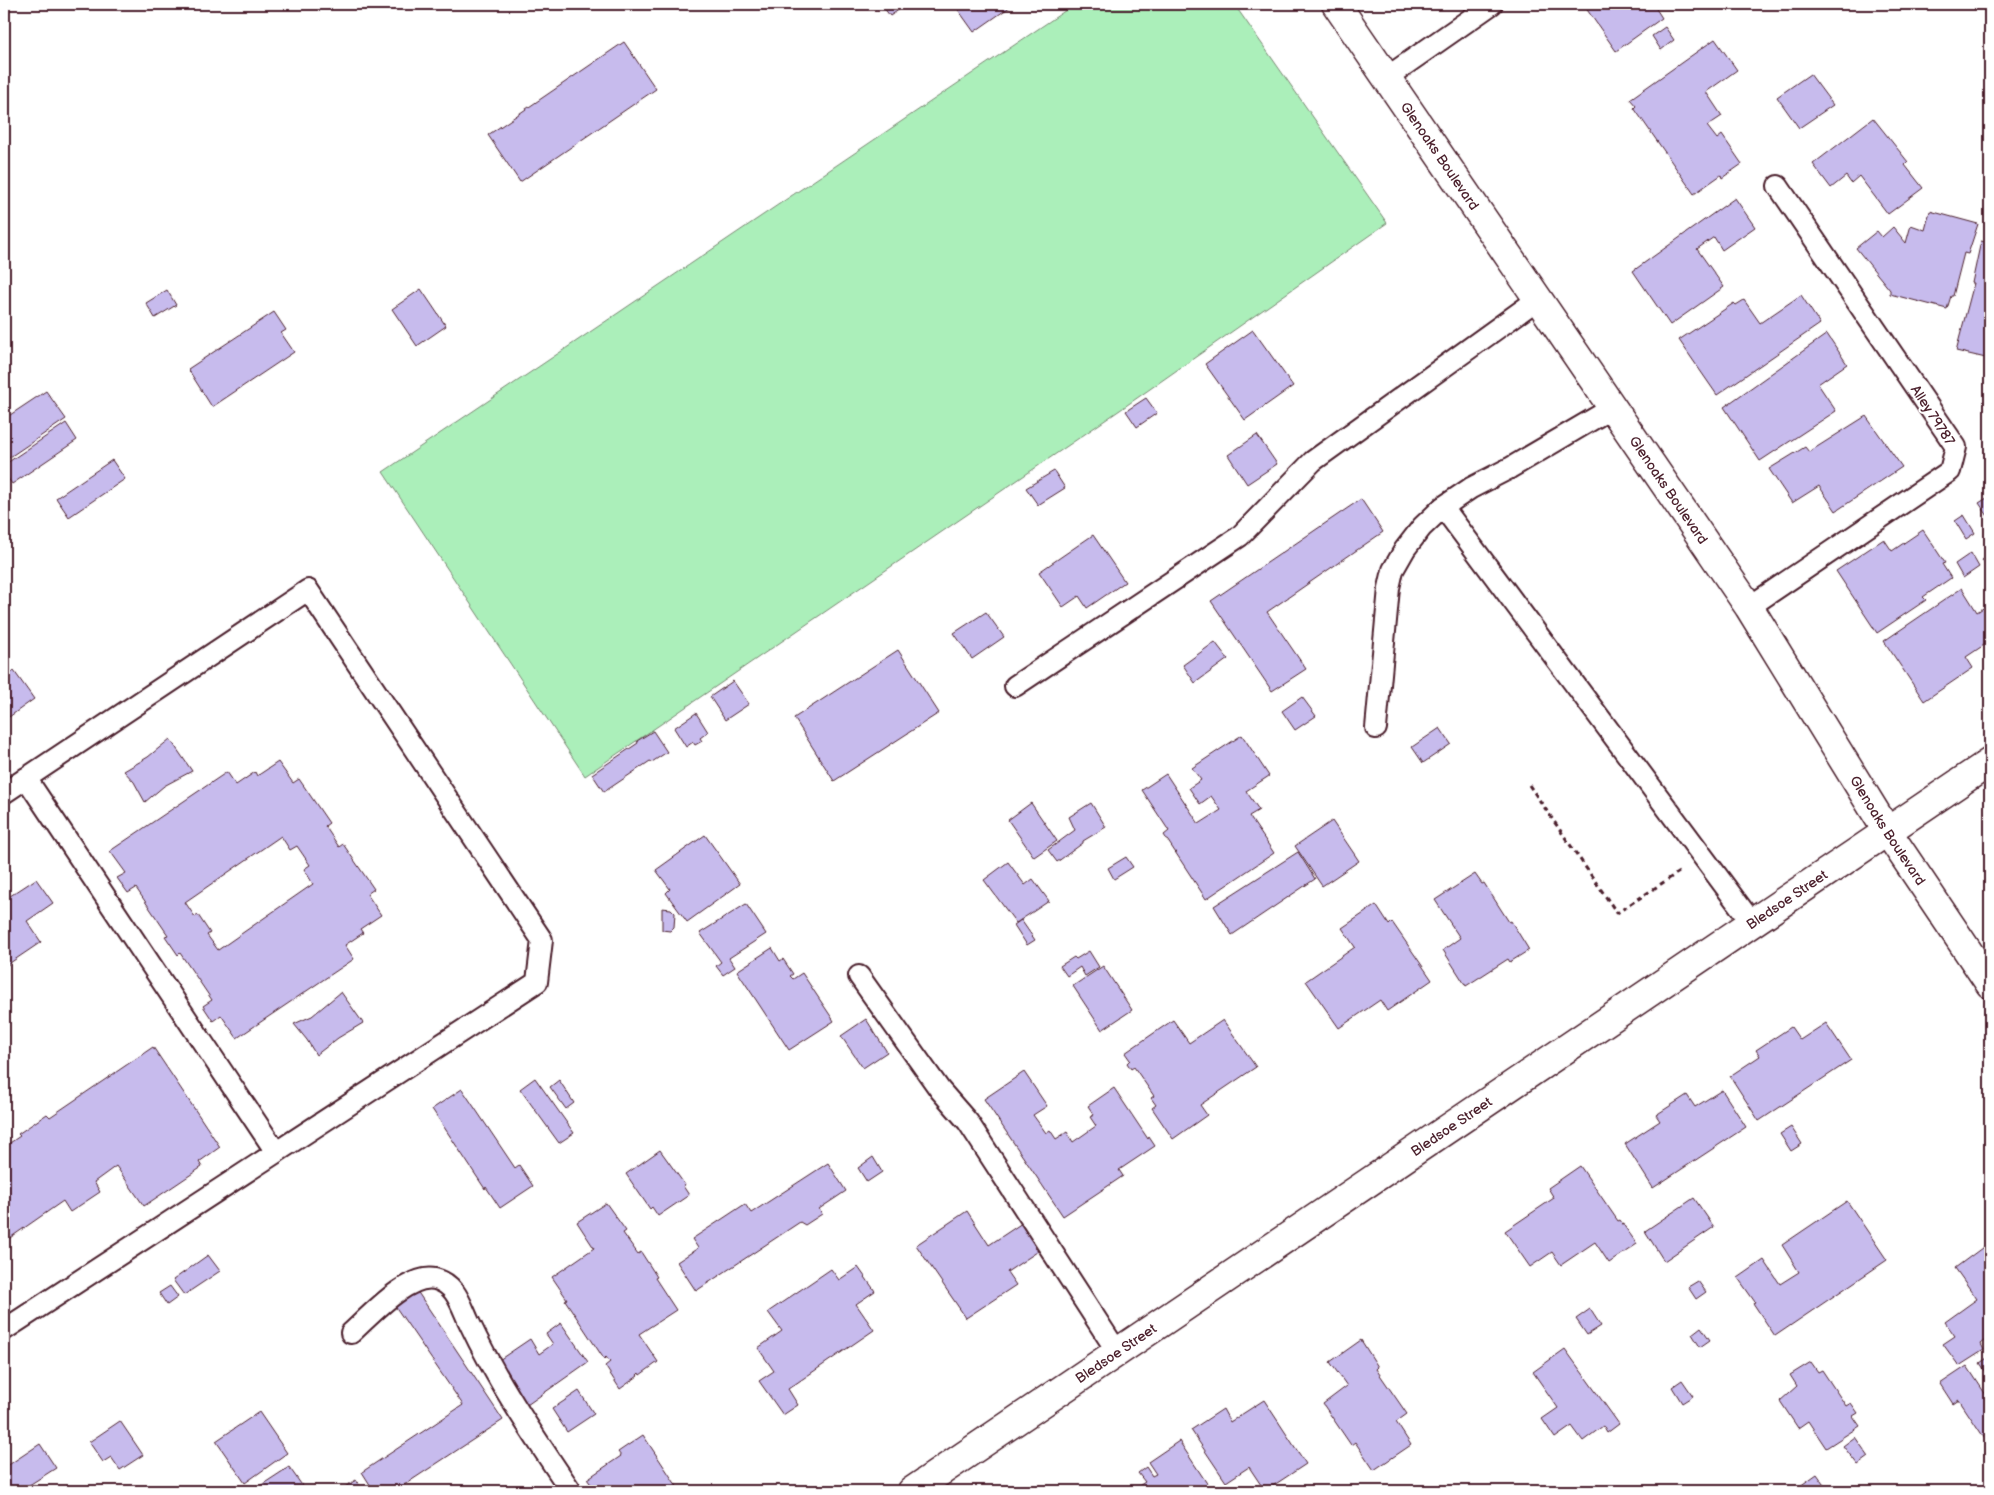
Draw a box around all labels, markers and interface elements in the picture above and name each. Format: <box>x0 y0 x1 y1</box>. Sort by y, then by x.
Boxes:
street label: Glenoaks Boulevard <box>1397 99 1482 213</box>
street label: Alley 79787 <box>1907 382 1958 449</box>
street label: Glenoaks Boulevard <box>1626 433 1711 547</box>
street label: Glenoaks Boulevard <box>1846 773 1929 889</box>
street label: Bledsoe Street <box>1743 866 1831 933</box>
street label: Bledsoe Street <box>1408 1093 1496 1160</box>
street label: Bledsoe Street <box>1072 1320 1160 1387</box>

